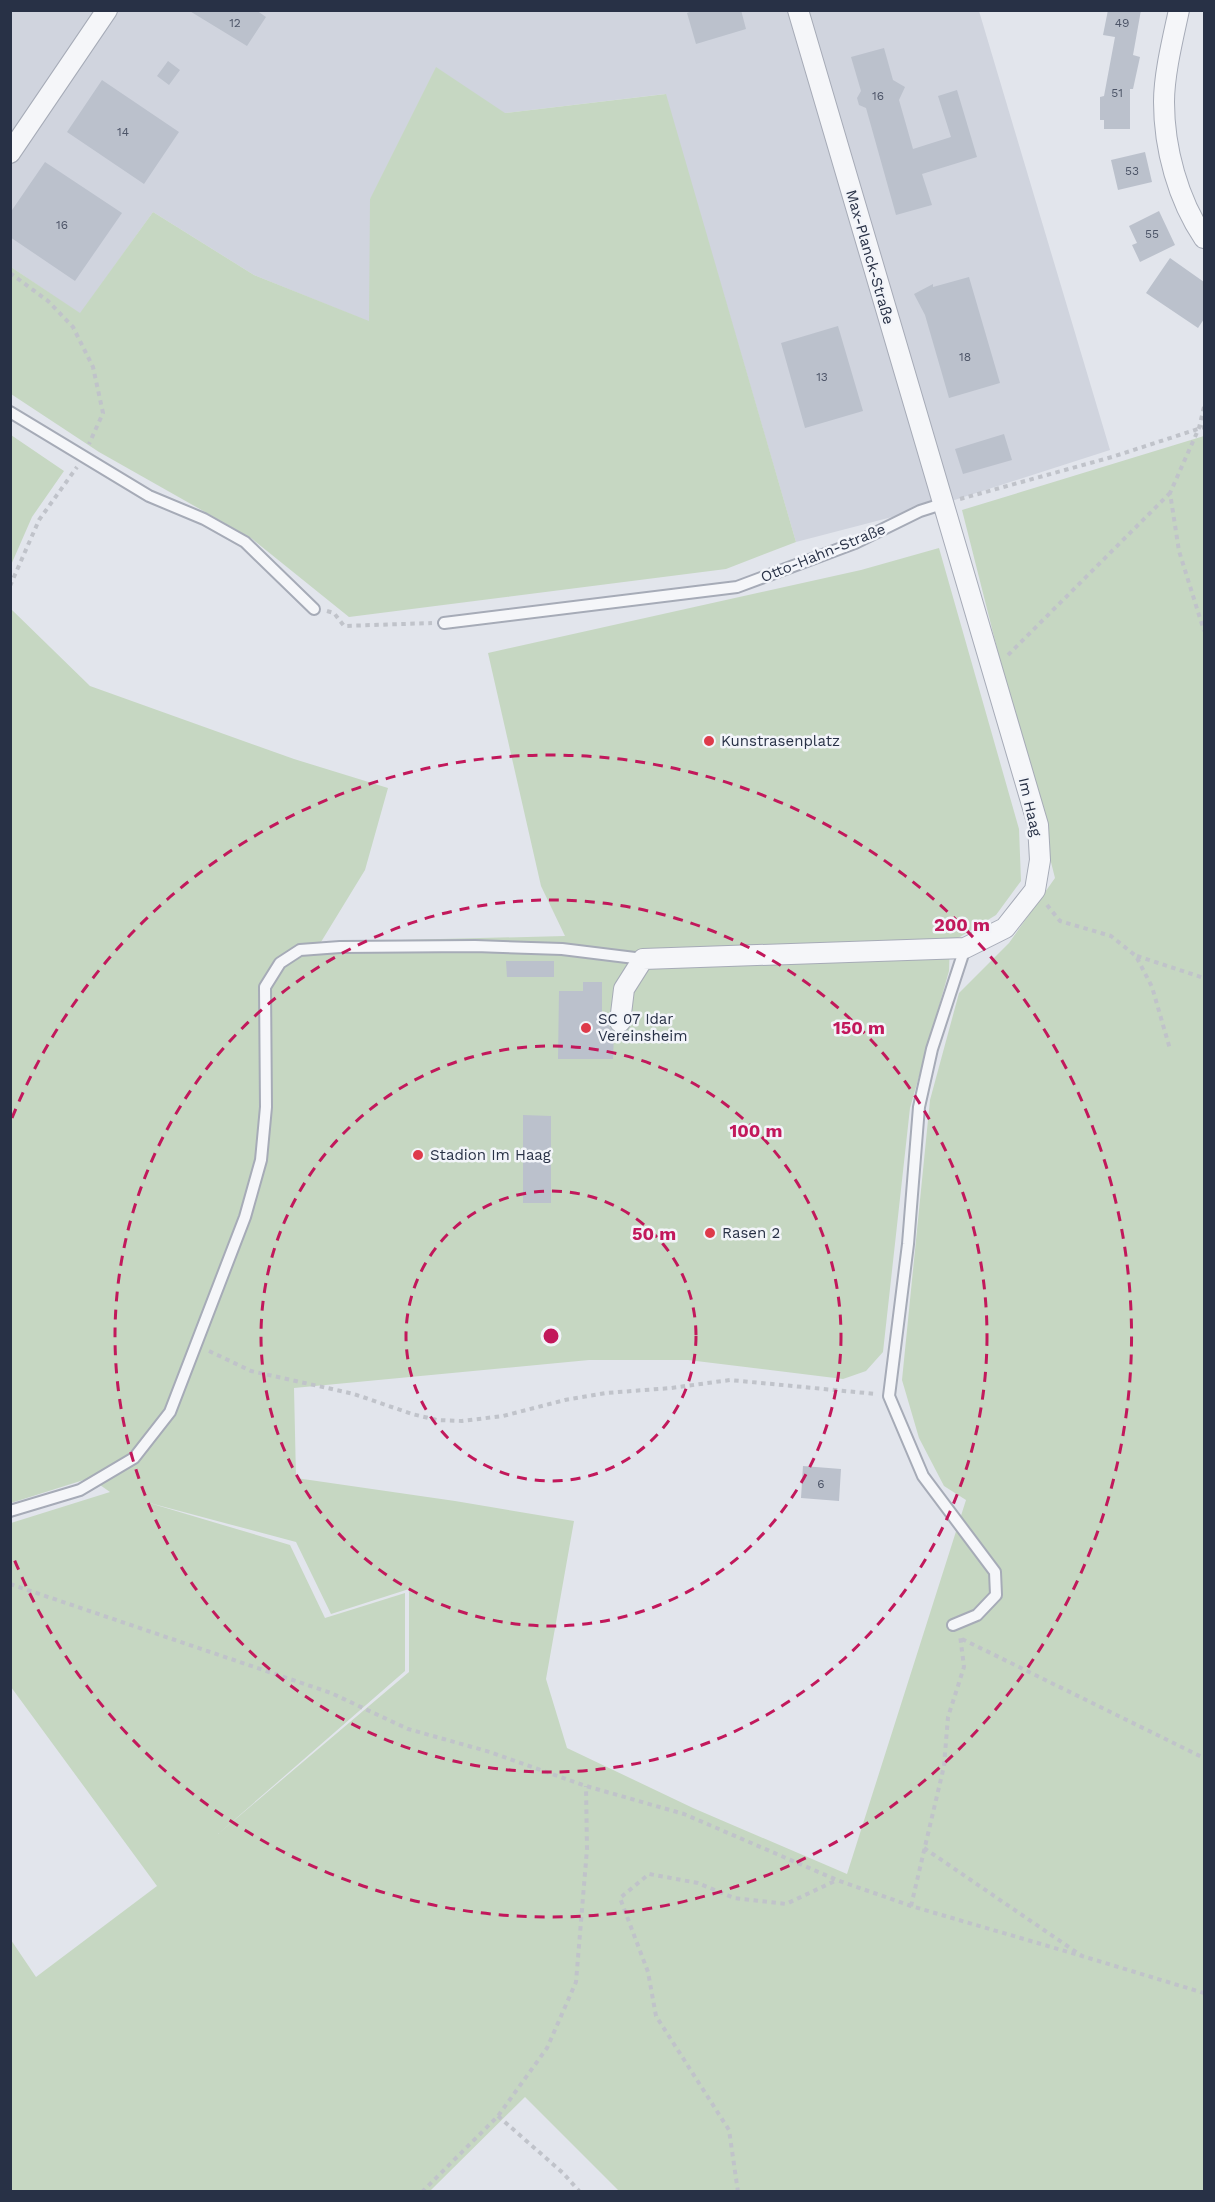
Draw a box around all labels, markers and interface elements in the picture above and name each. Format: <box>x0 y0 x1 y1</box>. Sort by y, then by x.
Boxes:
house number: 12 <box>229 16 241 30</box>
house number: 49 <box>1115 16 1129 30</box>
house number: 51 <box>1111 86 1123 100</box>
house number: 16 <box>872 89 884 103</box>
house number: 14 <box>117 125 129 139</box>
house number: 53 <box>1125 164 1139 178</box>
street label: Max-Planck-Straße <box>842 188 898 326</box>
house number: 16 <box>56 218 68 232</box>
house number: 55 <box>1145 227 1159 241</box>
house number: 18 <box>959 350 971 364</box>
house number: 13 <box>816 370 828 384</box>
street label: Otto-Hahn-Straße <box>758 520 888 586</box>
place label: Kunstrasenplatz <box>721 732 840 750</box>
marker: Kunstrasenplatz <box>702 734 716 748</box>
street label: Im Haag <box>1015 776 1045 838</box>
text: 200 m <box>934 914 990 935</box>
place label: SC 07 Idar Vereinsheim <box>598 1010 688 1045</box>
text: 150 m <box>833 1017 885 1038</box>
marker: SC 07 Idar Vereinsheim <box>579 1021 593 1035</box>
text: 100 m <box>729 1120 783 1141</box>
place label: Stadion Im Haag <box>430 1146 551 1164</box>
marker: Stadion Im Haag <box>411 1148 425 1162</box>
text: 50 m <box>632 1223 676 1244</box>
place label: Rasen 2 <box>722 1224 780 1242</box>
marker: Rasen 2 <box>703 1226 717 1240</box>
centre of rings <box>541 1326 561 1346</box>
house number: 6 <box>817 1477 825 1491</box>

